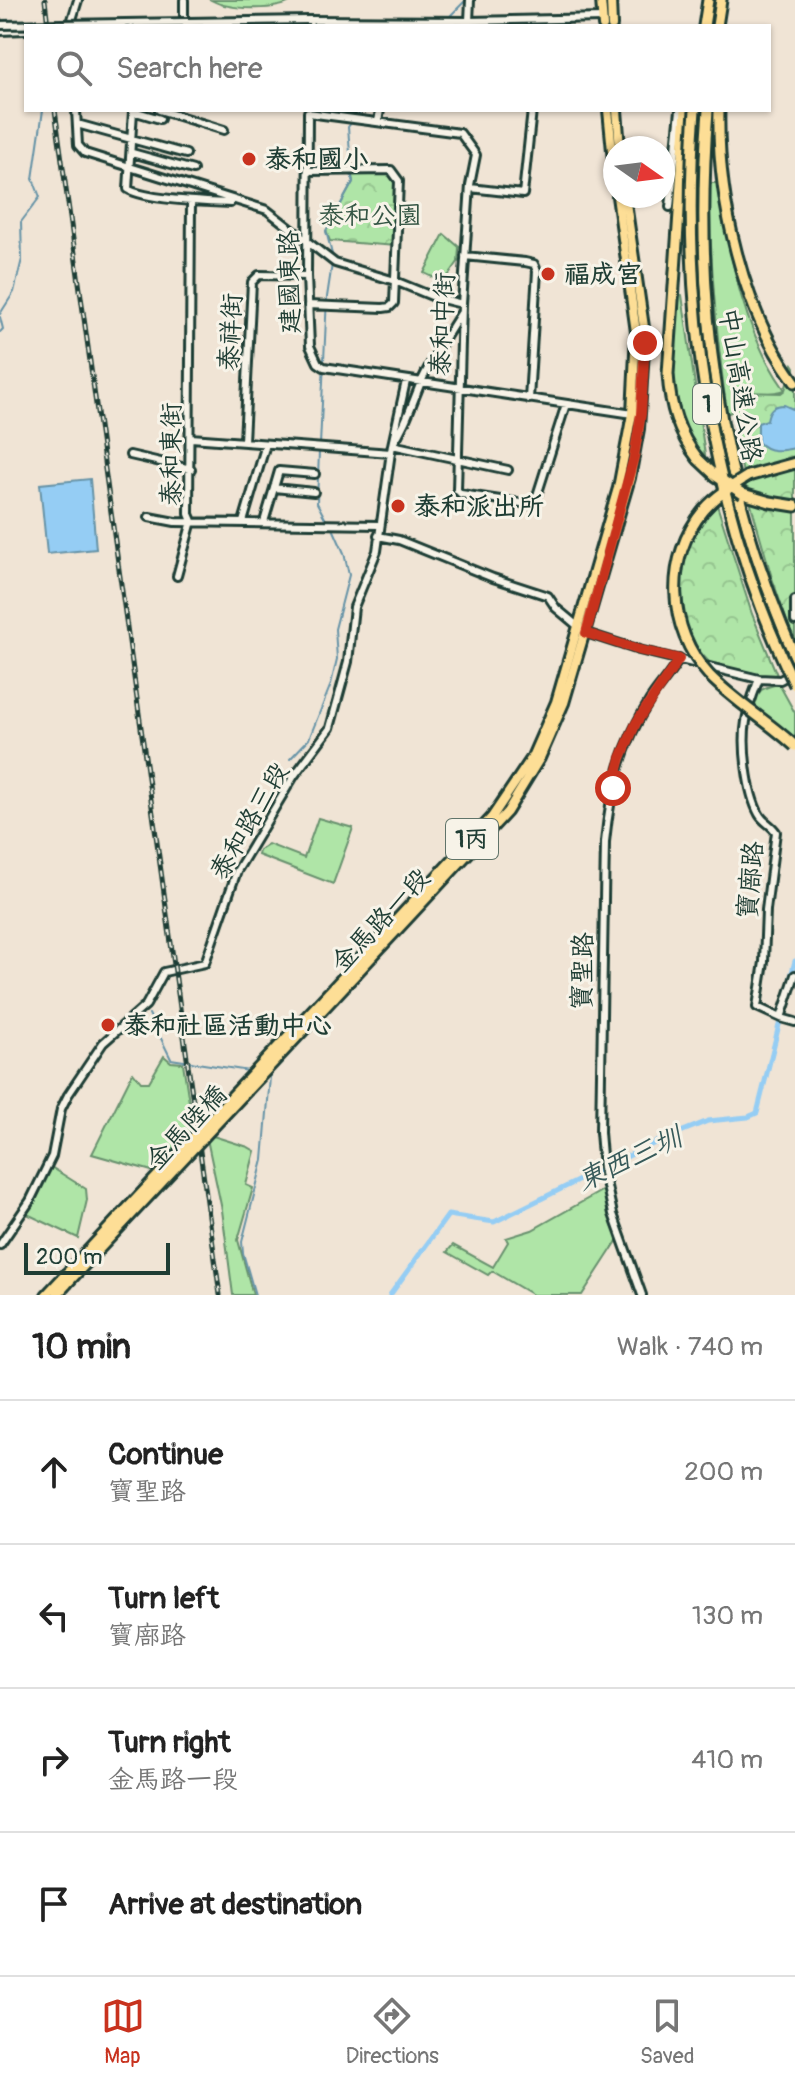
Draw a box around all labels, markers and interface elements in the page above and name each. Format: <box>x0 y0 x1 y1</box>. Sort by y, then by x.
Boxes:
search box <box>24 24 771 112</box>
icon: search <box>52 46 96 90</box>
text: Search here <box>116 50 263 87</box>
north arrow <box>603 136 675 208</box>
place label: 泰和國小 <box>265 144 369 176</box>
marker: 泰和國小 <box>240 150 258 168</box>
park label: 泰和公園 <box>318 200 422 232</box>
street label: 建國東路 <box>273 230 307 334</box>
place label: 福成宮 <box>564 259 642 291</box>
marker: 福成宮 <box>539 265 557 283</box>
street label: 泰和中街 <box>424 271 462 377</box>
street label: 泰祥街 <box>213 292 249 372</box>
street label: 中山高速公路 <box>712 306 768 465</box>
route end <box>627 325 663 361</box>
road number: 1 <box>693 384 721 424</box>
street label: 泰和東街 <box>156 402 188 506</box>
place label: 泰和派出所 <box>414 491 544 523</box>
marker: 泰和派出所 <box>389 497 407 515</box>
street label: 泰和路三段 <box>204 757 296 886</box>
route start <box>595 770 631 806</box>
road number: 1丙 <box>446 819 498 859</box>
street label: 寶廍路 <box>732 840 770 920</box>
street label: 金馬路一段 <box>325 862 437 979</box>
street label: 寶聖路 <box>566 932 600 1010</box>
place label: 泰和社區活動中心 <box>124 1010 332 1042</box>
marker: 泰和社區活動中心 <box>99 1016 117 1034</box>
street label: 金馬陸橋 <box>140 1079 234 1177</box>
water label: 東西三圳 <box>571 1119 690 1199</box>
scale bar <box>24 1239 170 1275</box>
text: 200 m <box>36 1243 103 1271</box>
text: 10 min <box>32 1326 131 1369</box>
text: Walk · 740 m <box>617 1331 763 1363</box>
text: Continue <box>108 1436 223 1473</box>
icon: ahead <box>32 1450 76 1494</box>
text: 200 m <box>684 1456 763 1488</box>
text: 寶聖路 <box>108 1476 186 1508</box>
text: Turn left <box>108 1580 219 1617</box>
icon: left <box>32 1594 76 1638</box>
text: 130 m <box>692 1600 763 1632</box>
text: 寶廍路 <box>108 1620 186 1652</box>
text: Turn right <box>108 1724 231 1761</box>
icon: right <box>32 1738 76 1782</box>
text: 410 m <box>691 1744 763 1776</box>
text: 金馬路一段 <box>108 1764 238 1796</box>
icon: arrive <box>32 1882 76 1926</box>
text: Arrive at destination <box>108 1886 362 1923</box>
tab: Map <box>101 1994 145 2070</box>
tab: Directions <box>346 1994 439 2070</box>
tab: Saved <box>640 1994 694 2070</box>

